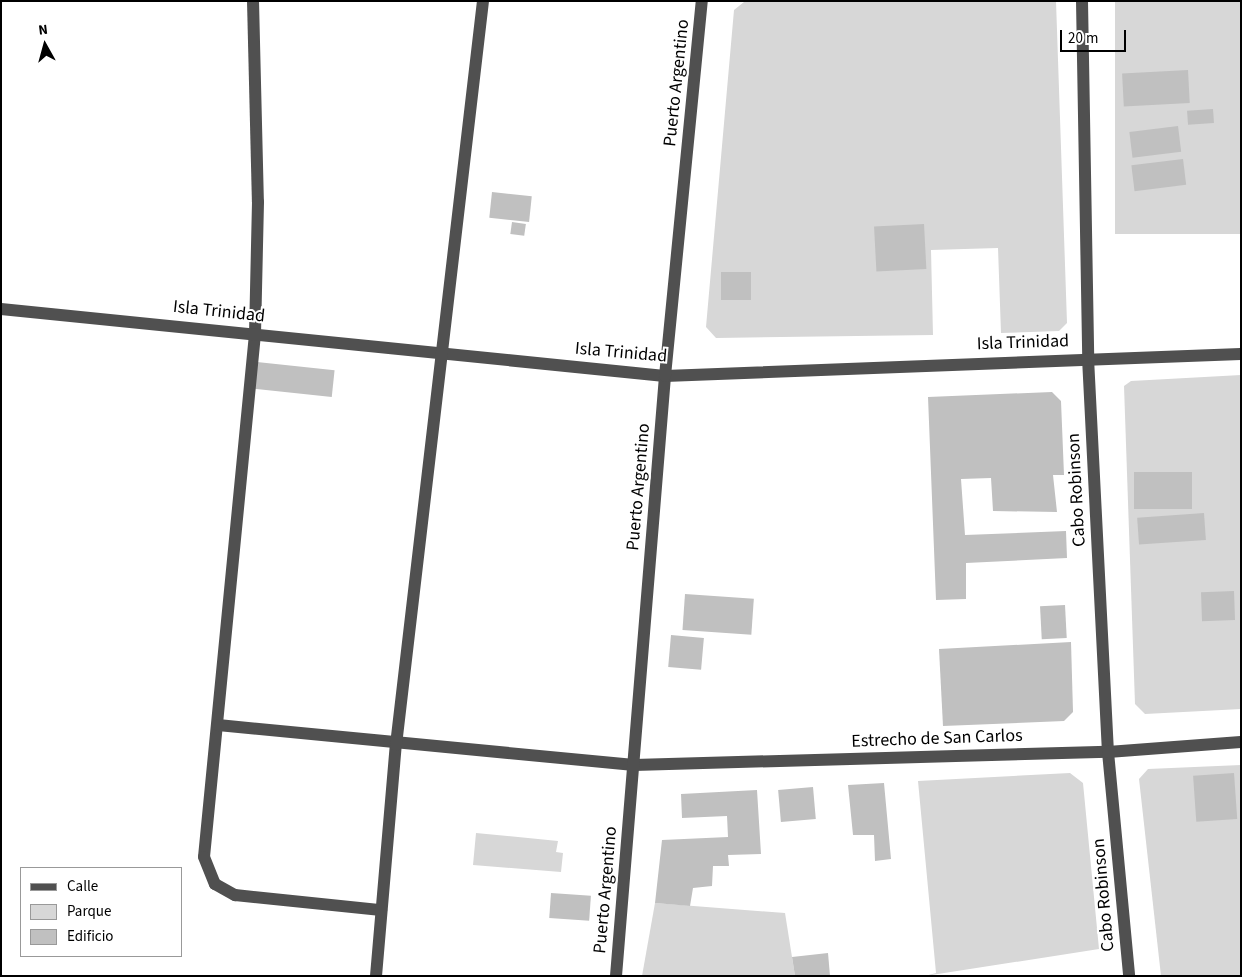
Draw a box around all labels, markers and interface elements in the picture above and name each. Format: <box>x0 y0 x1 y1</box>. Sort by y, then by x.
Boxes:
street label: Puerto Argentino <box>660 18 694 148</box>
north arrow <box>20 20 70 70</box>
text: N <box>37 20 49 41</box>
scale bar <box>1062 20 1128 52</box>
text: 20 m <box>1068 28 1098 49</box>
street label: Isla Trinidad <box>172 296 266 328</box>
street label: Isla Trinidad <box>976 331 1070 355</box>
street label: Isla Trinidad <box>574 338 668 368</box>
street label: Puerto Argentino <box>623 422 655 552</box>
street label: Cabo Robinson <box>1063 433 1091 547</box>
street label: Estrecho de San Carlos <box>851 725 1023 753</box>
street label: Puerto Argentino <box>590 825 622 955</box>
street label: Cabo Robinson <box>1088 837 1120 953</box>
legend <box>20 867 182 957</box>
text: Calle <box>67 876 98 897</box>
text: Parque <box>67 901 111 922</box>
text: Edificio <box>67 926 114 947</box>

